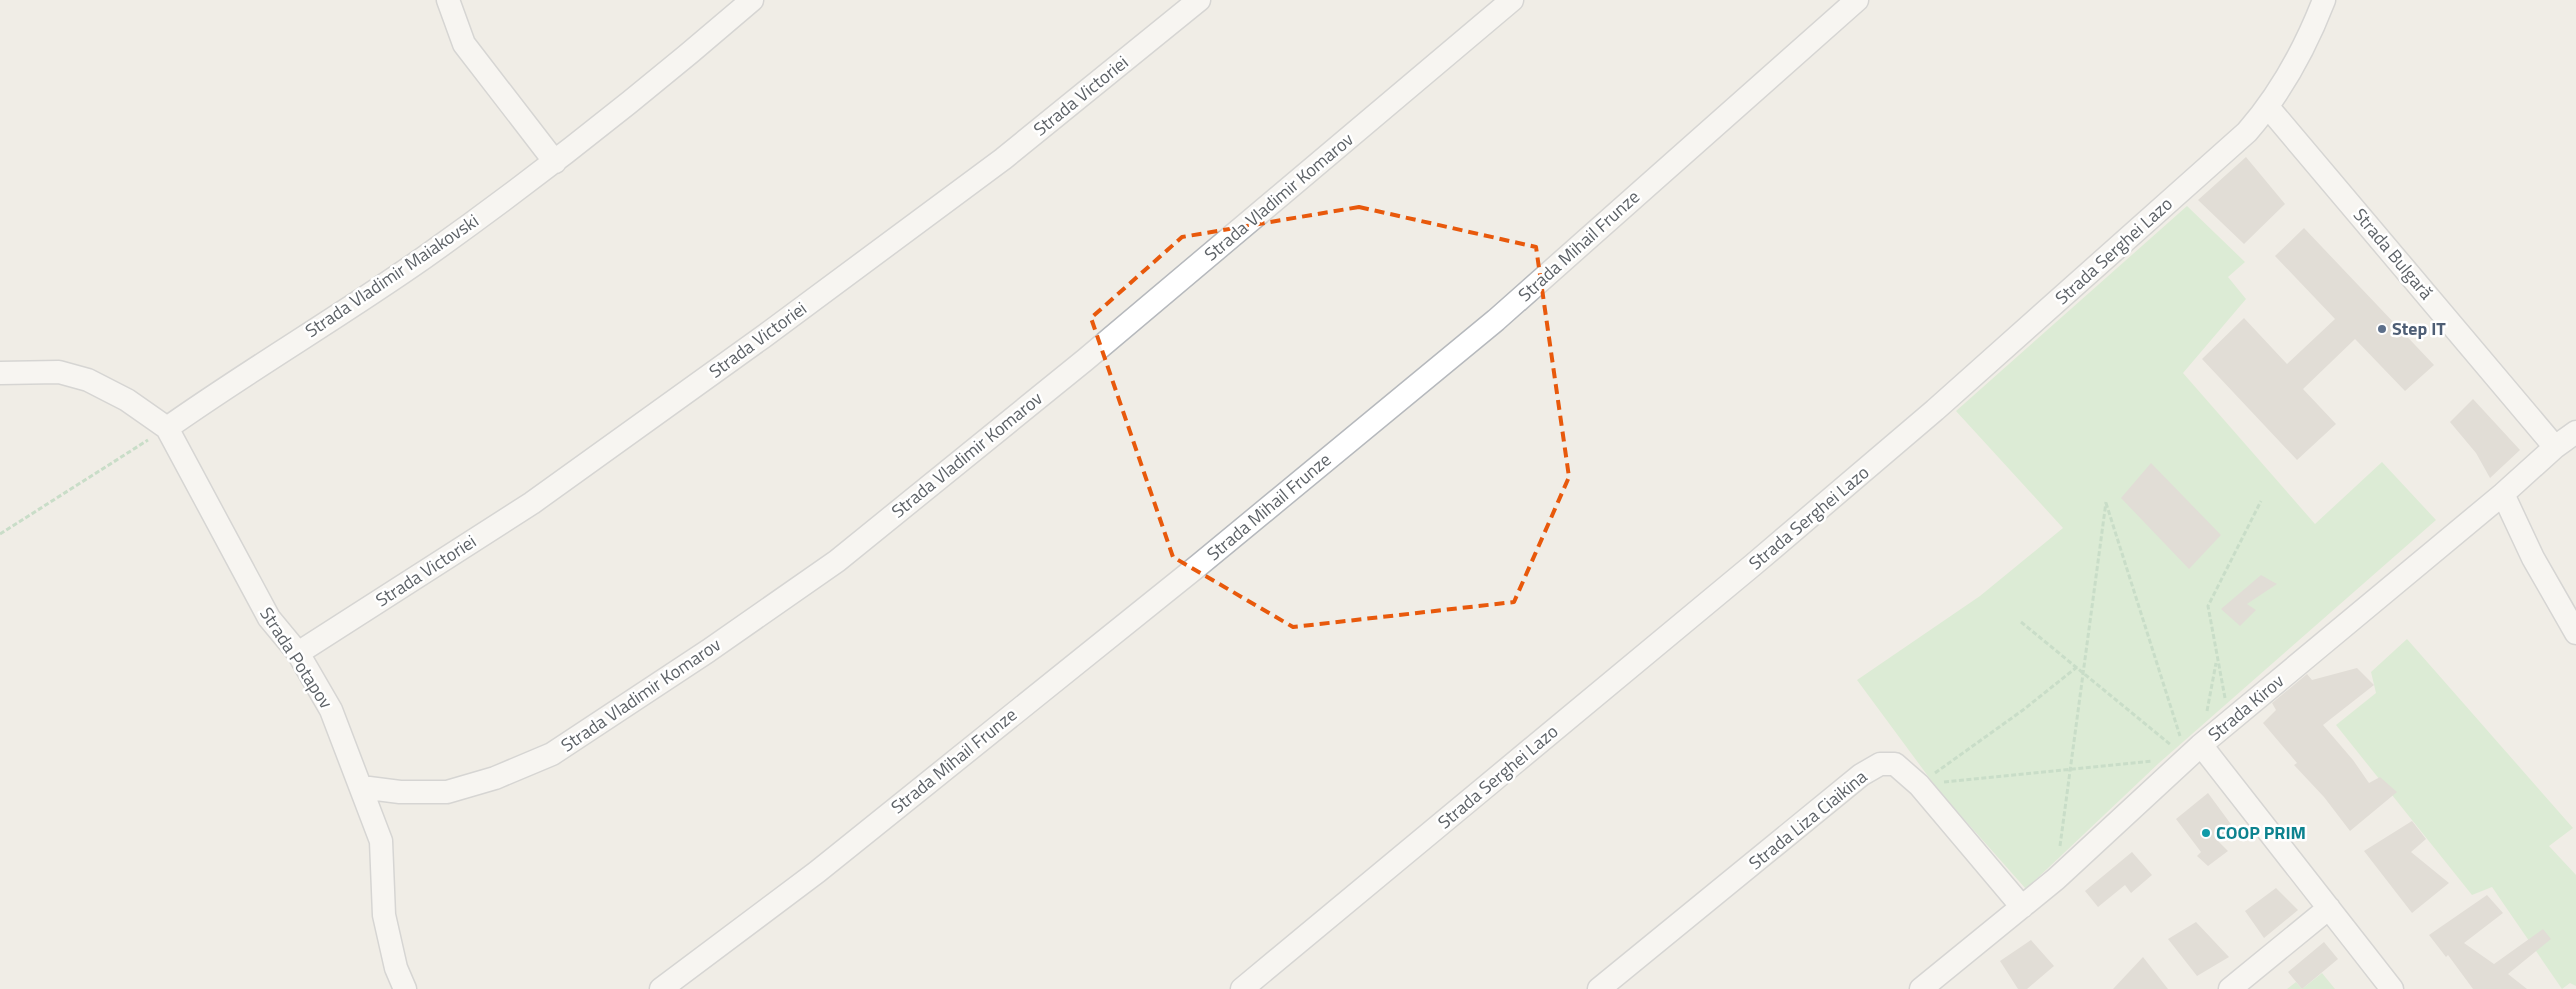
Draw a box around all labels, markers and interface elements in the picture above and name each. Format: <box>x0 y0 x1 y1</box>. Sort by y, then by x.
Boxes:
street label: Strada Victoriei <box>1028 49 1134 142</box>
street label: Strada Vladimir Komarov <box>1198 126 1359 267</box>
street label: Strada Mihail Frunze <box>1512 184 1645 308</box>
street label: Strada Serghei Lazo <box>2049 190 2178 311</box>
street label: Strada Bulgară <box>2347 202 2440 305</box>
street label: Strada Vladimir Maiakovski <box>299 207 484 344</box>
street label: Strada Victoriei <box>703 295 812 384</box>
place label: Step IT <box>2392 315 2446 342</box>
marker: Step IT <box>2376 323 2388 335</box>
street label: Strada Vladimir Komarov <box>885 385 1048 524</box>
street label: Strada Mihail Frunze <box>1201 446 1337 567</box>
street label: Strada Serghei Lazo <box>1743 459 1875 576</box>
street label: Strada Victoriei <box>370 528 481 613</box>
street label: Strada Potapov <box>253 602 340 714</box>
street label: Strada Vladimir Komarov <box>555 631 726 758</box>
street label: Strada Kirov <box>2202 668 2290 747</box>
street label: Strada Mihail Frunze <box>885 701 1023 820</box>
street label: Strada Serghei Lazo <box>1432 718 1564 835</box>
street label: Strada Liza Ciaikina <box>1743 763 1873 876</box>
place label: COOP PRIM <box>2216 819 2306 846</box>
marker: COOP PRIM <box>2200 827 2212 839</box>

